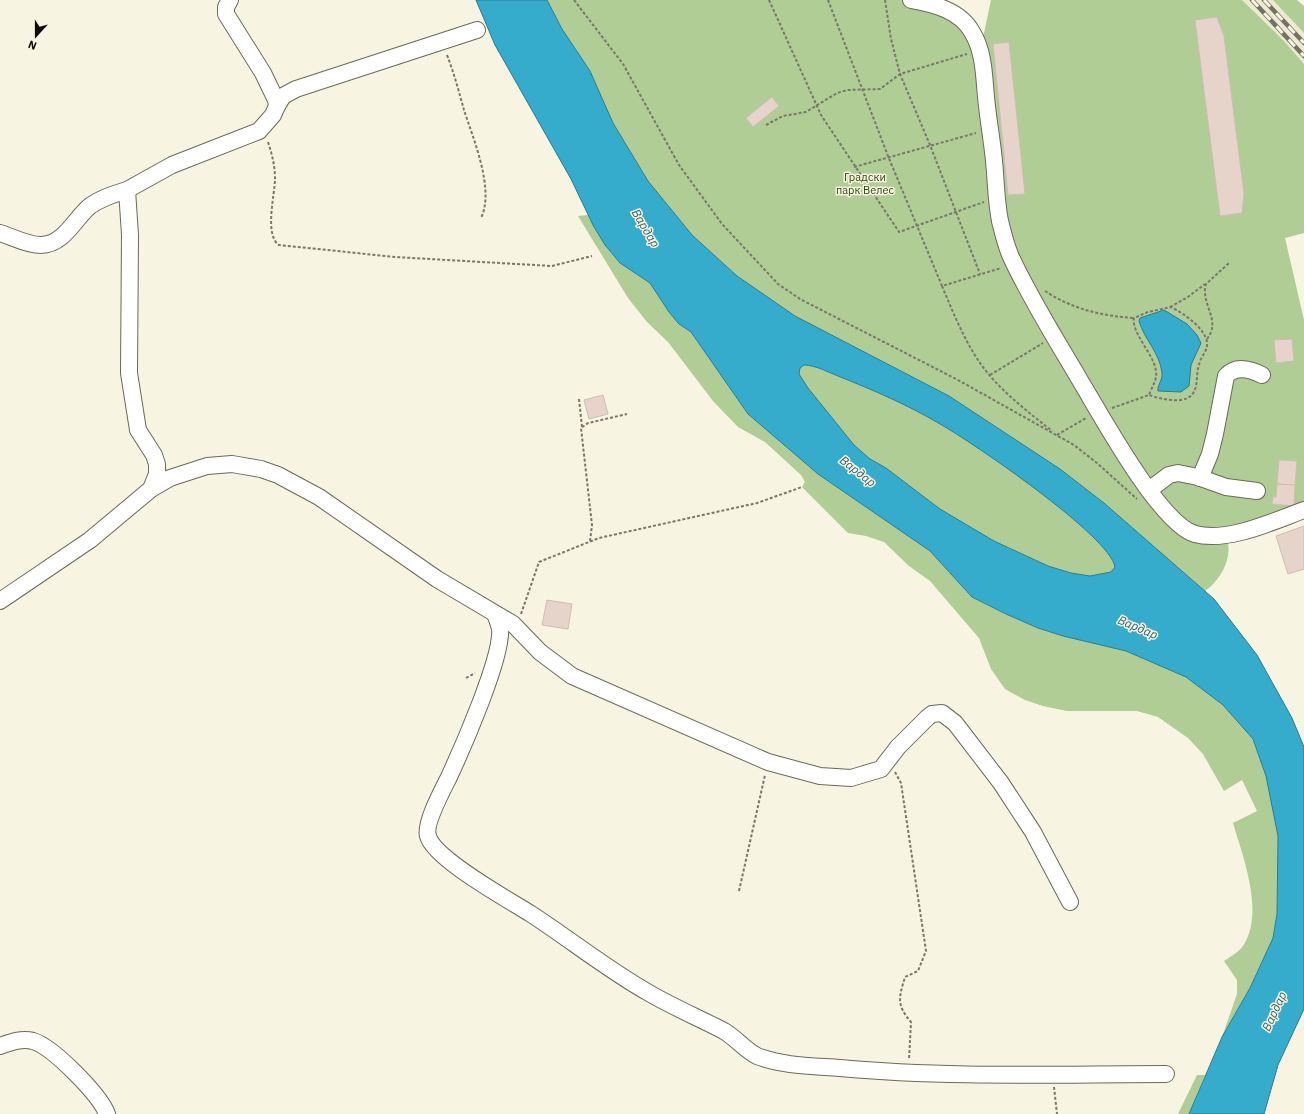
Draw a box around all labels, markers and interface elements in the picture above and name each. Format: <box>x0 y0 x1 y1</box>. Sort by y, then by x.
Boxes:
north arrow <box>16 16 56 56</box>
text: N <box>26 37 39 53</box>
park label: Градски парк Велес <box>836 170 895 197</box>
water label: Вардар <box>629 206 663 250</box>
water label: Вардар <box>837 452 879 490</box>
water label: Вардар <box>1116 612 1160 642</box>
water label: Вардар <box>1258 989 1290 1033</box>

